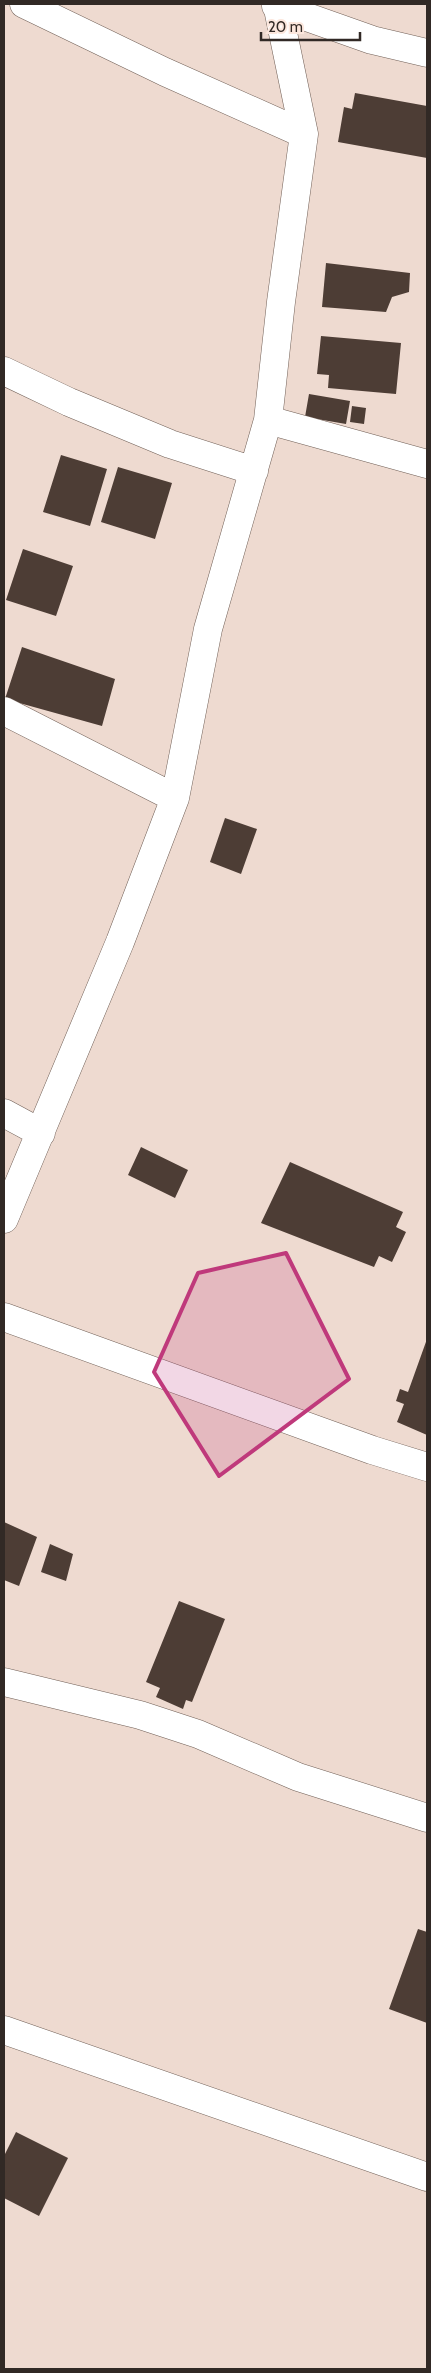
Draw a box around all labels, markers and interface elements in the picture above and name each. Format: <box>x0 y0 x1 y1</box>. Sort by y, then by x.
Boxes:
scale bar <box>261 10 360 42</box>
text: 20 m <box>268 18 303 36</box>

